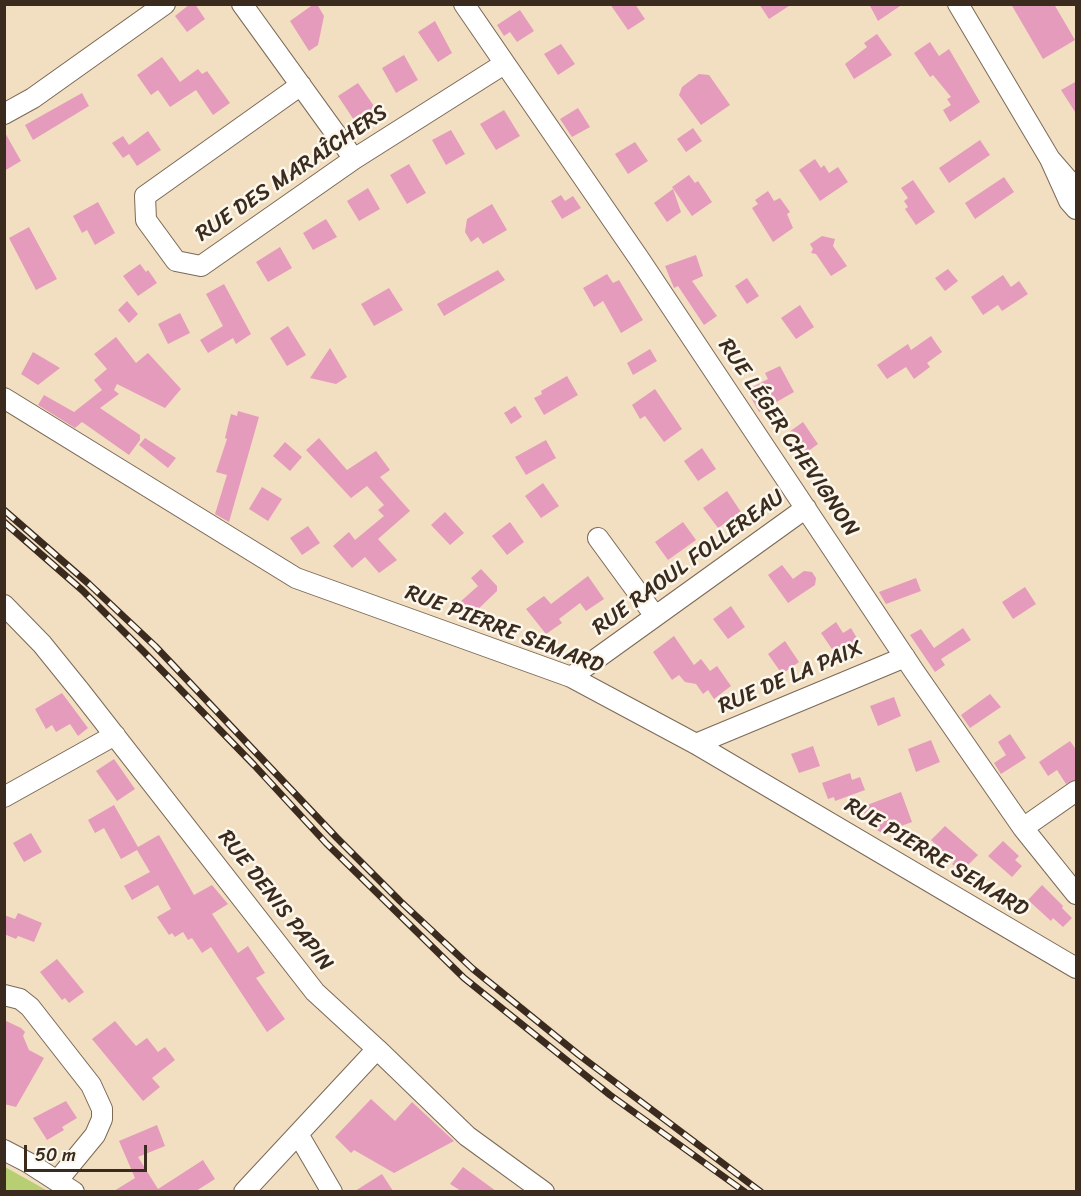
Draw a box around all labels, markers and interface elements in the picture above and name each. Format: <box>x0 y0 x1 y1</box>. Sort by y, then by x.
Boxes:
street label: RUE DES MARAÎCHERS <box>191 100 393 248</box>
street label: RUE LÉGER CHEVIGNON <box>712 334 864 542</box>
street label: RUE RAOUL FOLLEREAU <box>588 484 790 642</box>
street label: RUE PIERRE SEMARD <box>401 580 607 680</box>
street label: RUE DE LA PAIX <box>715 636 867 720</box>
street label: RUE PIERRE SEMARD <box>839 793 1033 923</box>
street label: RUE DENIS PAPIN <box>212 825 338 977</box>
scale bar <box>27 1133 150 1171</box>
text: 50 m <box>35 1139 76 1171</box>

